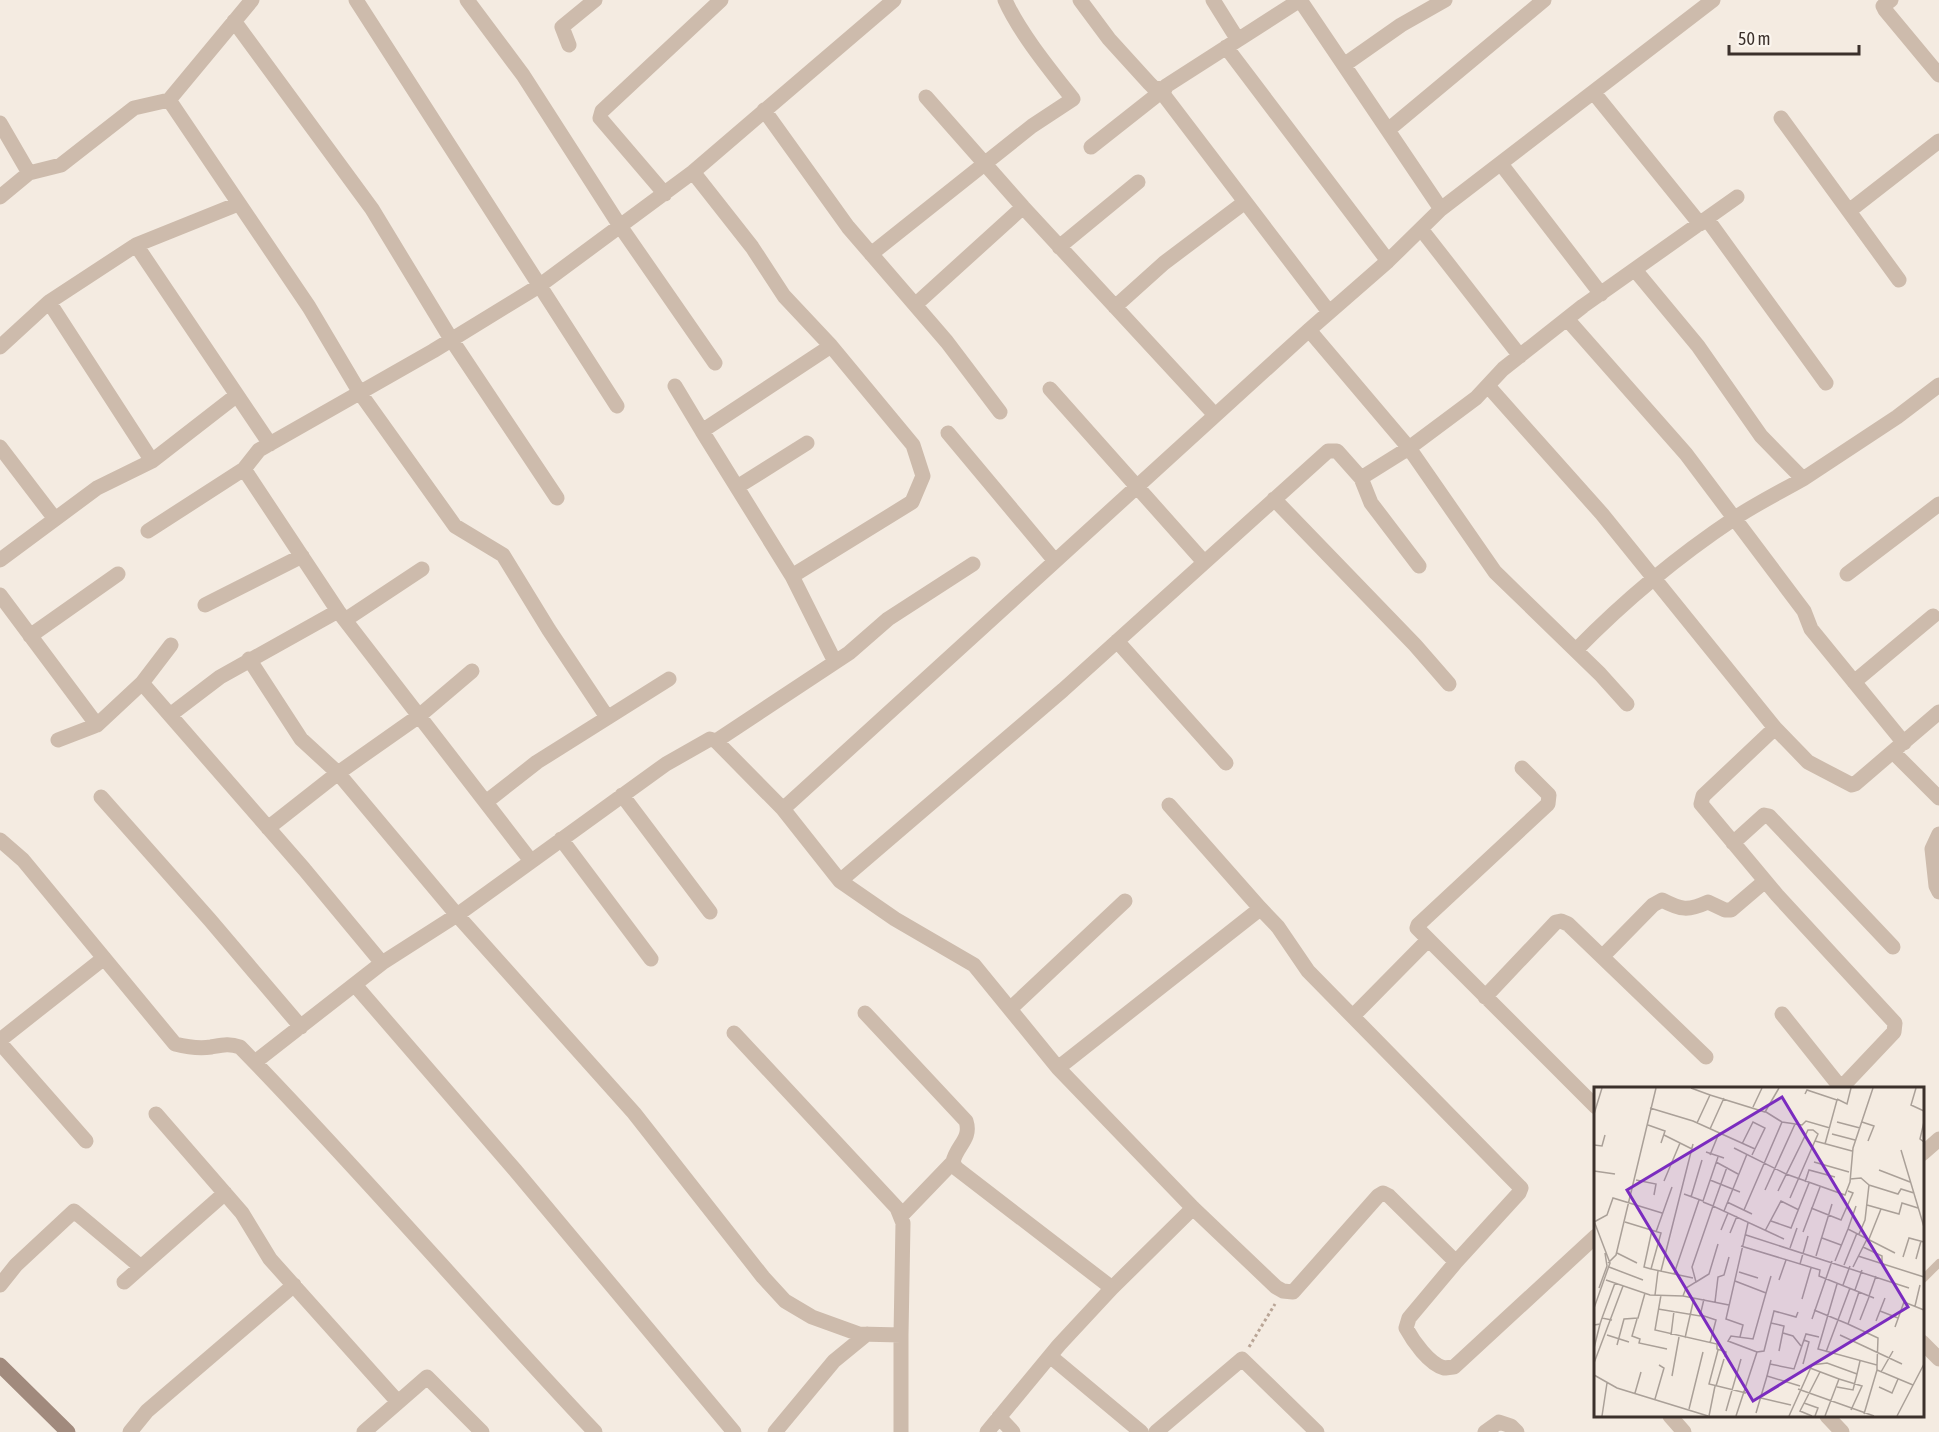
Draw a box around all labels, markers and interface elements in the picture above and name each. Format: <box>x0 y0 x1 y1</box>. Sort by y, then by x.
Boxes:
scale bar <box>1729 18 1860 56</box>
text: 50 m <box>1738 28 1770 49</box>
inset map <box>1594 1087 1924 1417</box>

